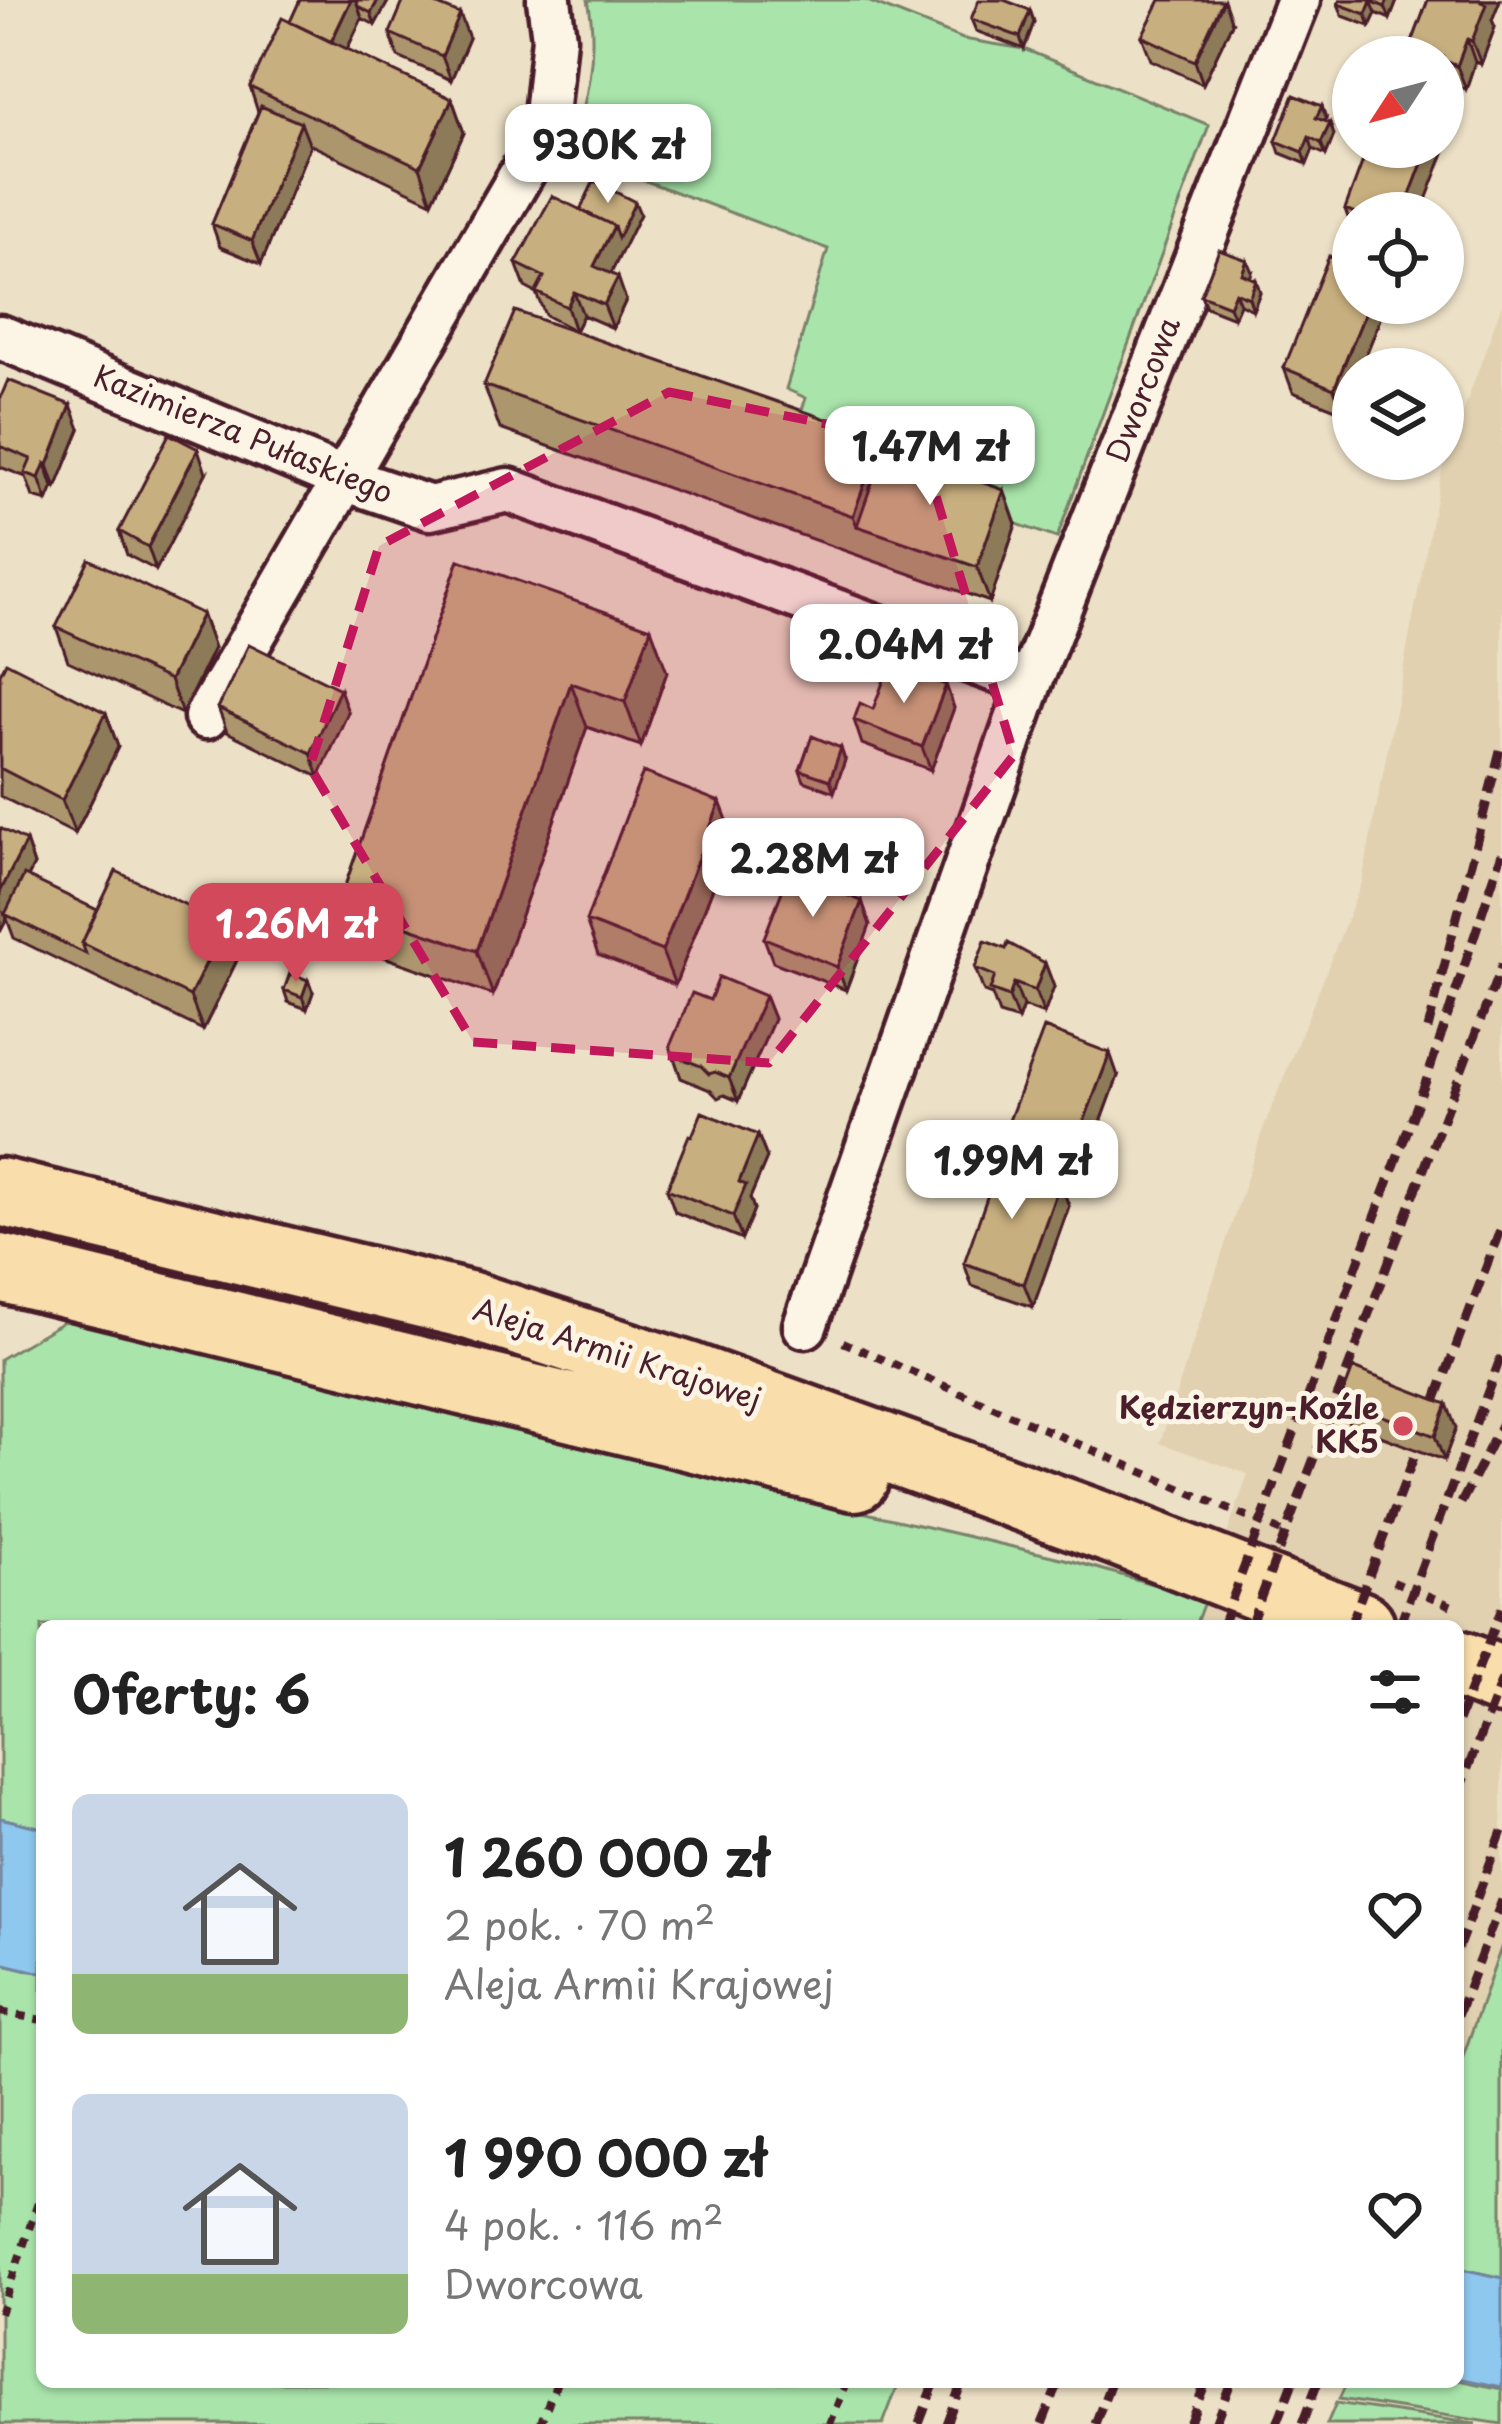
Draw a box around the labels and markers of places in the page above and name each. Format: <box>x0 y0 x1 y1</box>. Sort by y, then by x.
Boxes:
pin: 930K zł <box>497 104 719 206</box>
pin: 1.47M zł <box>806 406 1054 508</box>
pin: 2.04M zł <box>780 604 1028 706</box>
pin: 2.28M zł <box>689 818 937 920</box>
pin: 1.26M zł <box>172 883 420 985</box>
pin: 1.99M zł <box>888 1120 1136 1222</box>
place label: Kędzierzyn-Koźle KK5 <box>1119 1384 1379 1463</box>
marker: Kędzierzyn-Koźle KK5 <box>1390 1413 1416 1439</box>

